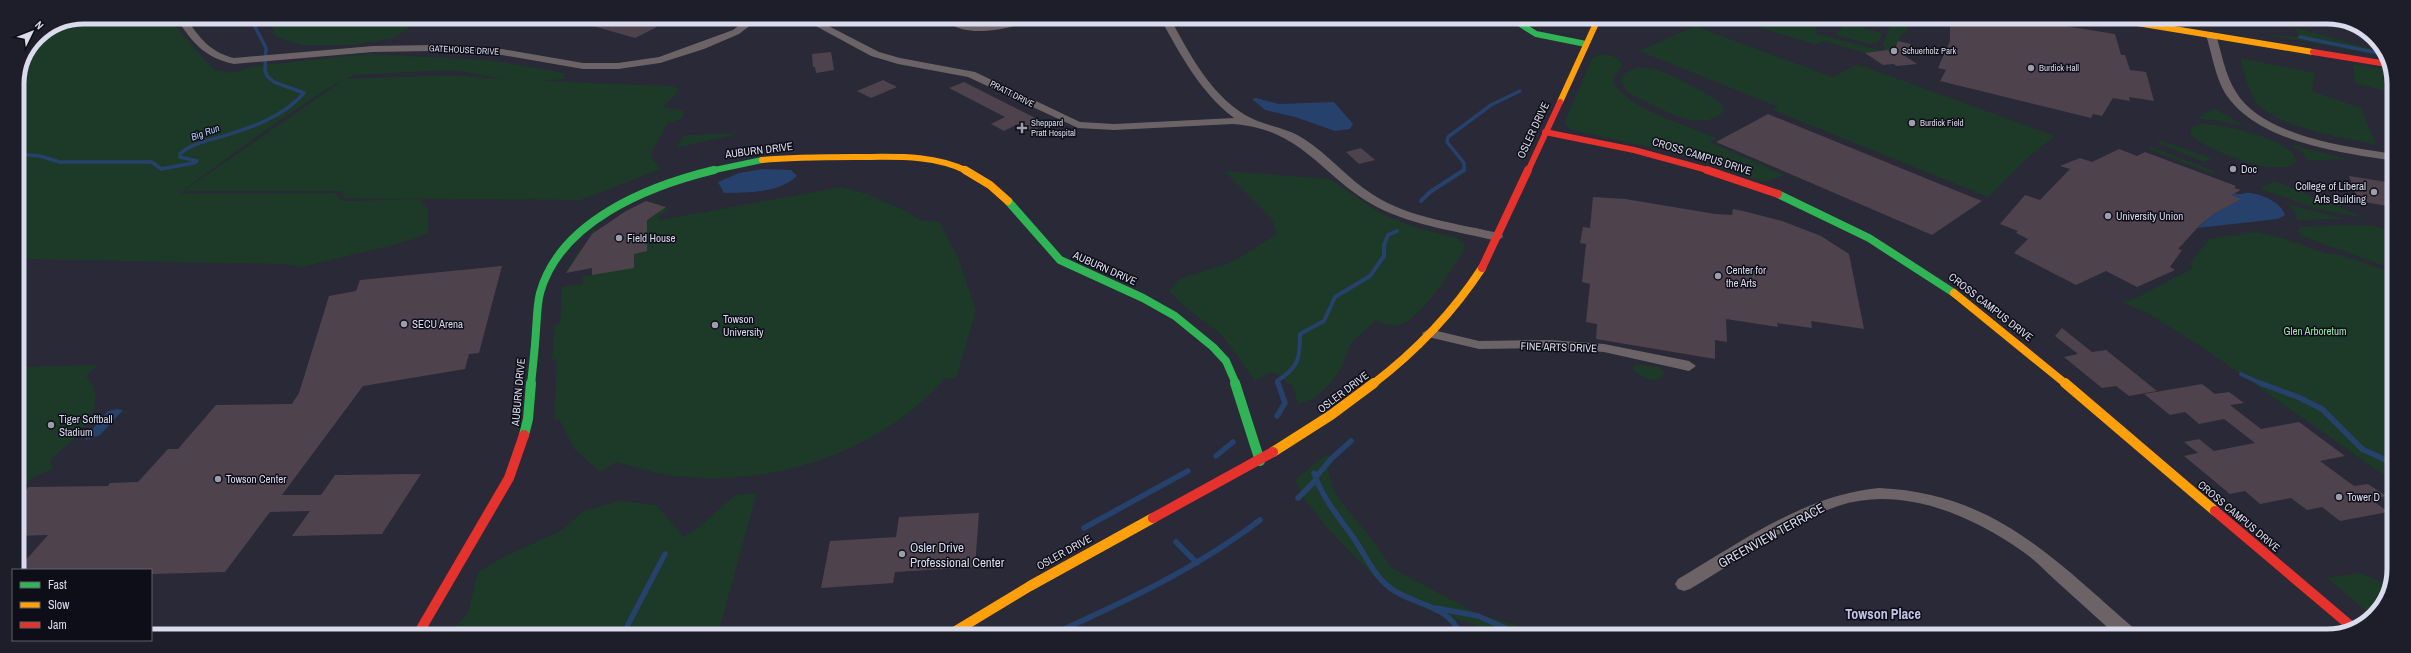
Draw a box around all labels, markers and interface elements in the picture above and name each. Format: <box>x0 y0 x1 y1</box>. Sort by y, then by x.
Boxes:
north arrow <box>12 12 52 52</box>
text: N <box>32 18 47 32</box>
street label: GATEHOUSE DRIVE <box>429 42 500 58</box>
place label: Schuerholz Park <box>1902 45 1956 57</box>
marker: Schuerholz Park <box>1889 46 1899 56</box>
place label: Burdick Hall <box>2039 62 2079 74</box>
marker: Burdick Hall <box>2026 63 2036 73</box>
street label: PRATT DRIVE <box>988 78 1036 110</box>
street label: OSLER DRIVE <box>1514 100 1552 160</box>
place label: Sheppard Pratt Hospital <box>1031 117 1076 139</box>
place label: Burdick Field <box>1920 117 1963 129</box>
marker: Burdick Field <box>1907 118 1917 128</box>
water label: Big Run <box>189 121 222 144</box>
marker: Sheppard Pratt Hospital <box>1016 122 1028 134</box>
street label: CROSS CAMPUS DRIVE <box>1651 134 1753 178</box>
street label: AUBURN DRIVE <box>723 139 794 161</box>
place label: Doc <box>2241 162 2258 176</box>
marker: Doc <box>2228 164 2238 174</box>
place label: College of Liberal Arts Building <box>2295 179 2366 206</box>
marker: College of Liberal Arts Building <box>2369 187 2379 197</box>
place label: University Union <box>2116 209 2183 223</box>
marker: University Union <box>2103 211 2113 221</box>
place label: Field House <box>627 231 676 245</box>
marker: Field House <box>614 233 624 243</box>
street label: AUBURN DRIVE <box>1070 247 1139 288</box>
place label: Center for the Arts <box>1726 263 1766 290</box>
street label: CROSS CAMPUS DRIVE <box>1946 270 2036 344</box>
marker: Center for the Arts <box>1713 271 1723 281</box>
place label: Towson University <box>723 312 764 339</box>
place label: SECU Arena <box>412 317 463 331</box>
marker: SECU Arena <box>399 319 409 329</box>
marker: Towson University <box>710 320 720 330</box>
park label: Glen Arboretum <box>2283 324 2347 338</box>
street label: FINE ARTS DRIVE <box>1521 339 1597 355</box>
street label: AUBURN DRIVE <box>508 357 528 428</box>
street label: OSLER DRIVE <box>1315 368 1371 416</box>
place label: Tiger Softball Stadium <box>59 412 112 439</box>
marker: Tiger Softball Stadium <box>46 420 56 430</box>
place label: Towson Center <box>226 472 286 486</box>
marker: Towson Center <box>213 474 223 484</box>
street label: CROSS CAMPUS DRIVE <box>2195 477 2283 555</box>
place label: Tower D <box>2347 490 2380 504</box>
marker: Tower D <box>2334 492 2344 502</box>
street label: GREENVIEW TERRACE <box>1715 499 1827 572</box>
street label: OSLER DRIVE <box>1034 531 1094 573</box>
place label: Osler Drive Professional Center <box>910 539 1005 571</box>
marker: Osler Drive Professional Center <box>897 549 907 559</box>
legend <box>12 569 152 641</box>
text: Fast <box>48 577 67 593</box>
text: Slow <box>48 597 70 613</box>
district label: Towson Place <box>1845 605 1921 623</box>
text: Jam <box>48 617 67 633</box>

